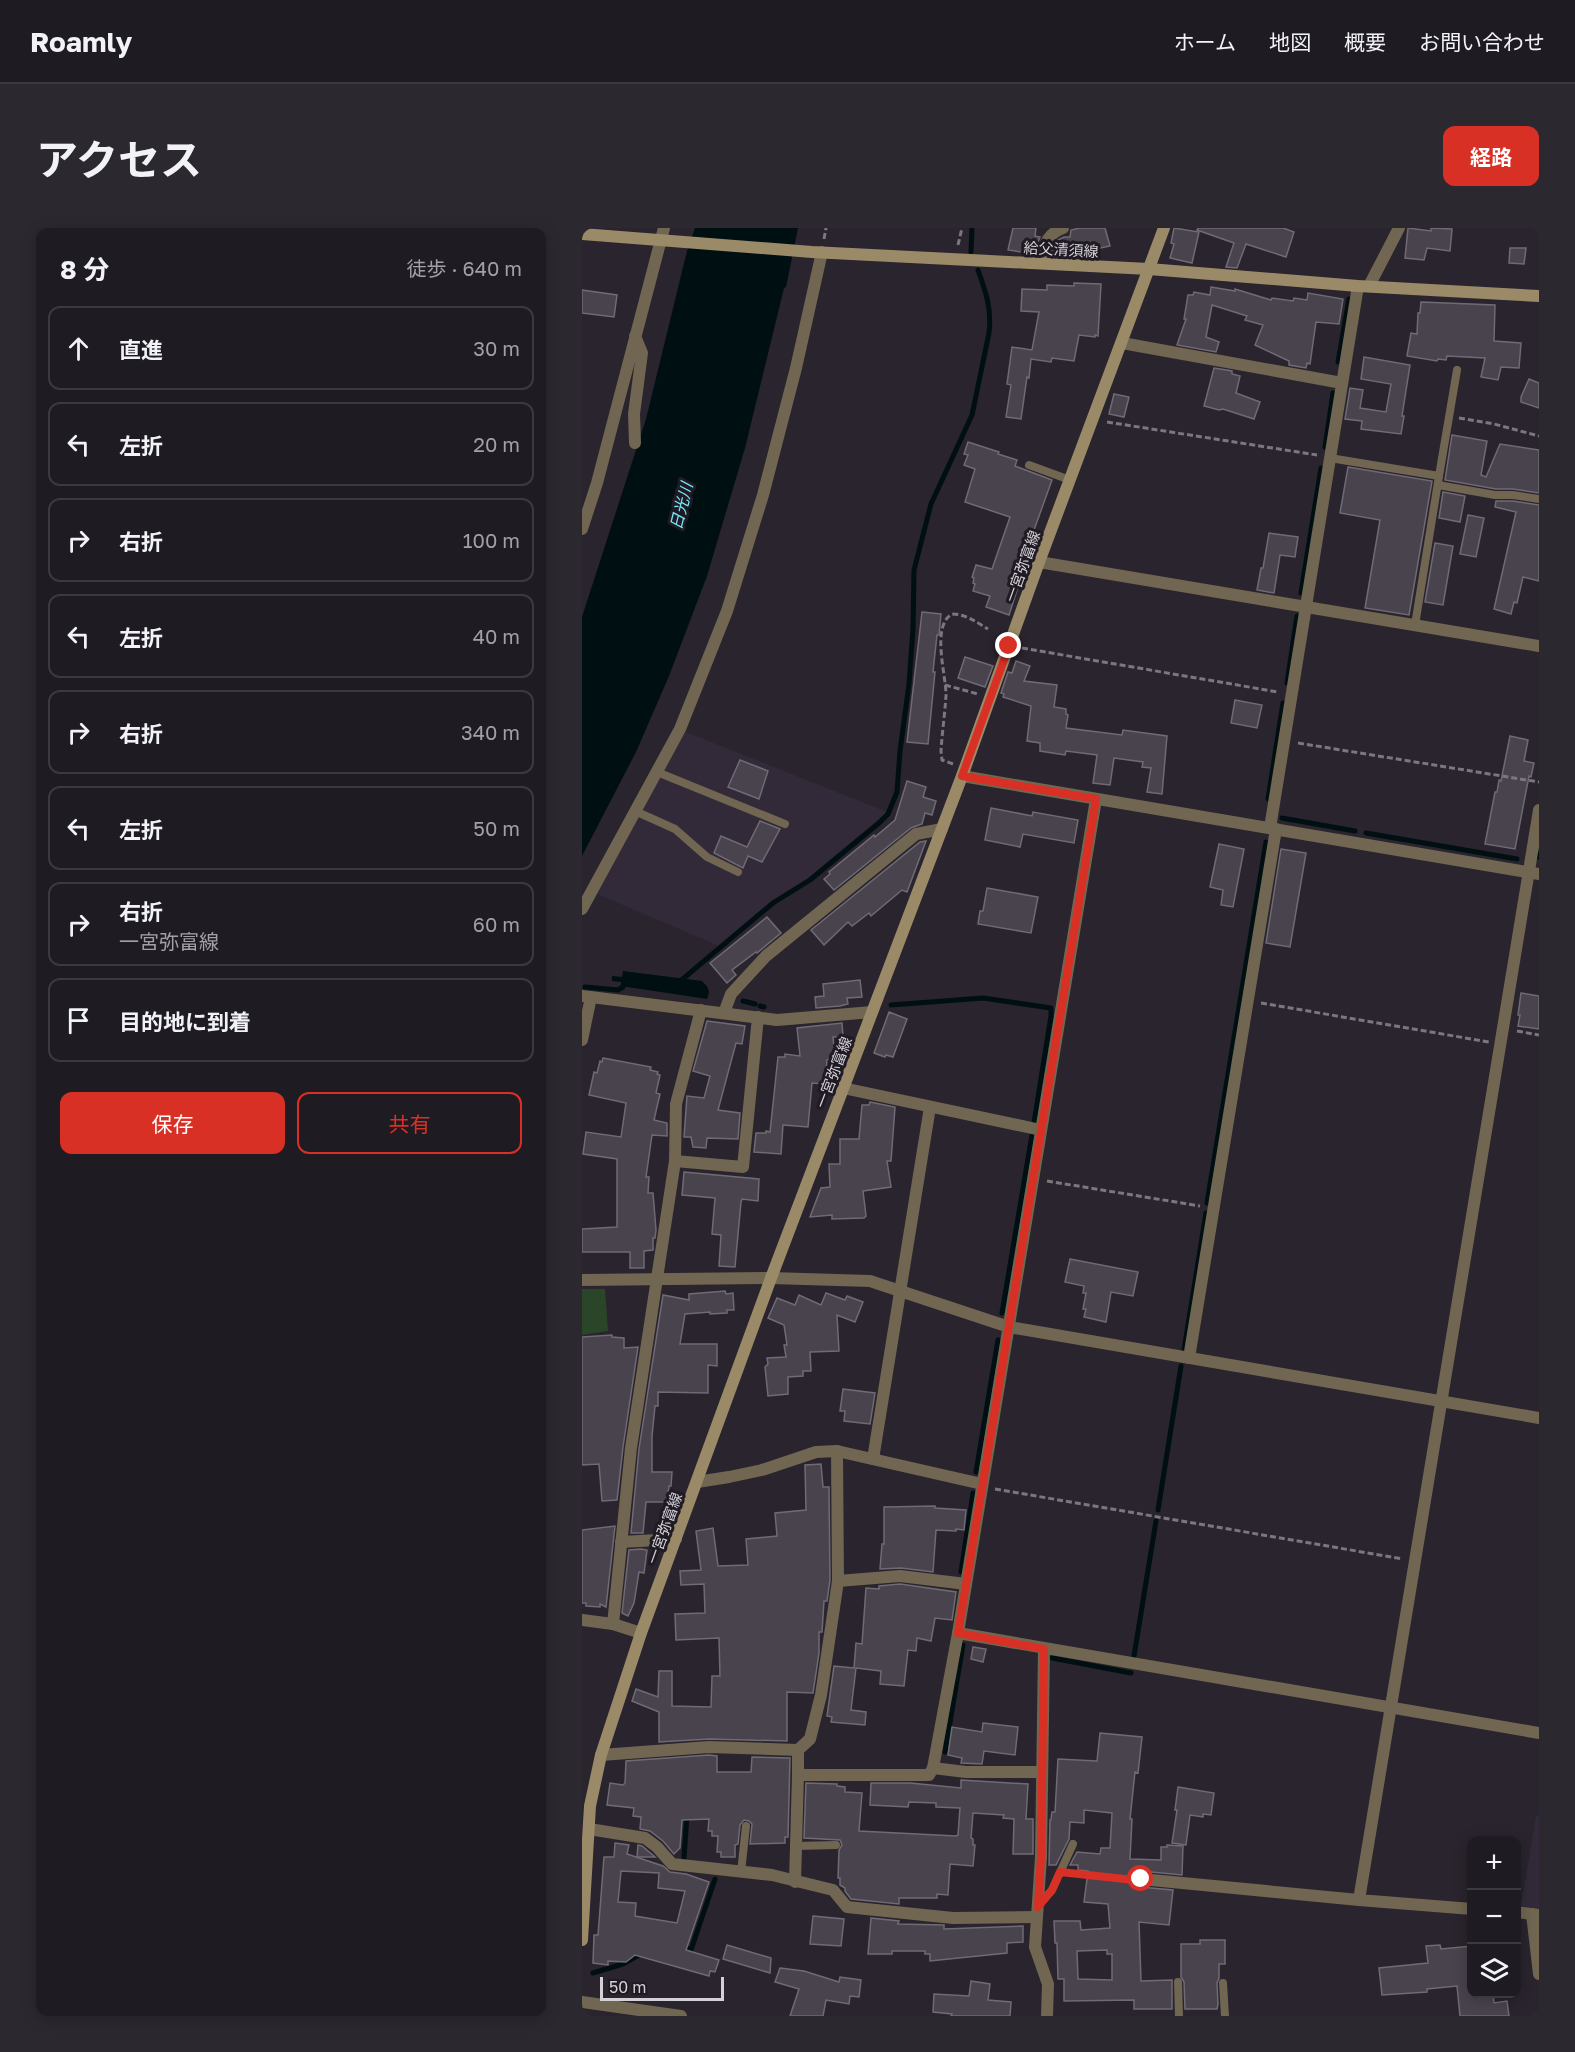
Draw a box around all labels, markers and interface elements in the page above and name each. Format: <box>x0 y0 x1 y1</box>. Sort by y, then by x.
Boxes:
text: Roamly <box>30 25 132 58</box>
text: ホーム <box>1174 29 1236 55</box>
text: 地図 <box>1269 29 1311 55</box>
text: 概要 <box>1344 29 1386 55</box>
text: お問い合わせ <box>1419 29 1545 55</box>
button: 経路 <box>1443 126 1539 186</box>
text: アクセス <box>36 134 202 184</box>
street label: 給父清須線 <box>1023 238 1099 260</box>
text: 8 分 <box>60 254 109 285</box>
text: 徒歩 · 640 m <box>407 256 522 280</box>
icon: ahead <box>62 332 95 365</box>
text: 直進 <box>119 336 163 363</box>
text: 30 m <box>473 336 520 360</box>
icon: left <box>62 428 95 461</box>
text: 左折 <box>119 432 163 459</box>
text: 20 m <box>473 432 520 456</box>
water label: 日光川 <box>665 478 697 532</box>
icon: right <box>62 524 95 557</box>
text: 右折 <box>119 528 163 555</box>
text: 100 m <box>463 528 520 552</box>
street label: 一宮弥富線 <box>1001 528 1043 604</box>
icon: left <box>62 620 95 653</box>
text: 左折 <box>119 624 163 651</box>
text: 40 m <box>473 624 520 648</box>
route end <box>995 632 1021 658</box>
icon: right <box>62 716 95 749</box>
text: 右折 <box>119 720 163 747</box>
text: 340 m <box>461 720 520 744</box>
icon: left <box>62 812 95 845</box>
text: 左折 <box>119 816 163 843</box>
text: 50 m <box>473 816 520 840</box>
text: 右折 <box>119 898 163 925</box>
icon: right <box>62 908 95 941</box>
text: 60 m <box>473 912 520 936</box>
text: 一宮弥富線 <box>119 929 219 953</box>
icon: arrive <box>62 1004 95 1037</box>
text: 目的地に到着 <box>119 1008 251 1035</box>
street label: 一宮弥富線 <box>811 1034 855 1110</box>
button: 保存 <box>60 1092 285 1154</box>
button: 共有 <box>297 1092 522 1154</box>
street label: 一宮弥富線 <box>643 1490 685 1566</box>
map controls <box>1467 1836 1521 1998</box>
button: + <box>1467 1836 1521 1890</box>
route start <box>1127 1865 1153 1891</box>
button: − <box>1467 1890 1521 1944</box>
button: layers <box>1467 1944 1521 1998</box>
scale bar <box>600 1974 724 2002</box>
text: 50 m <box>609 1977 646 1997</box>

